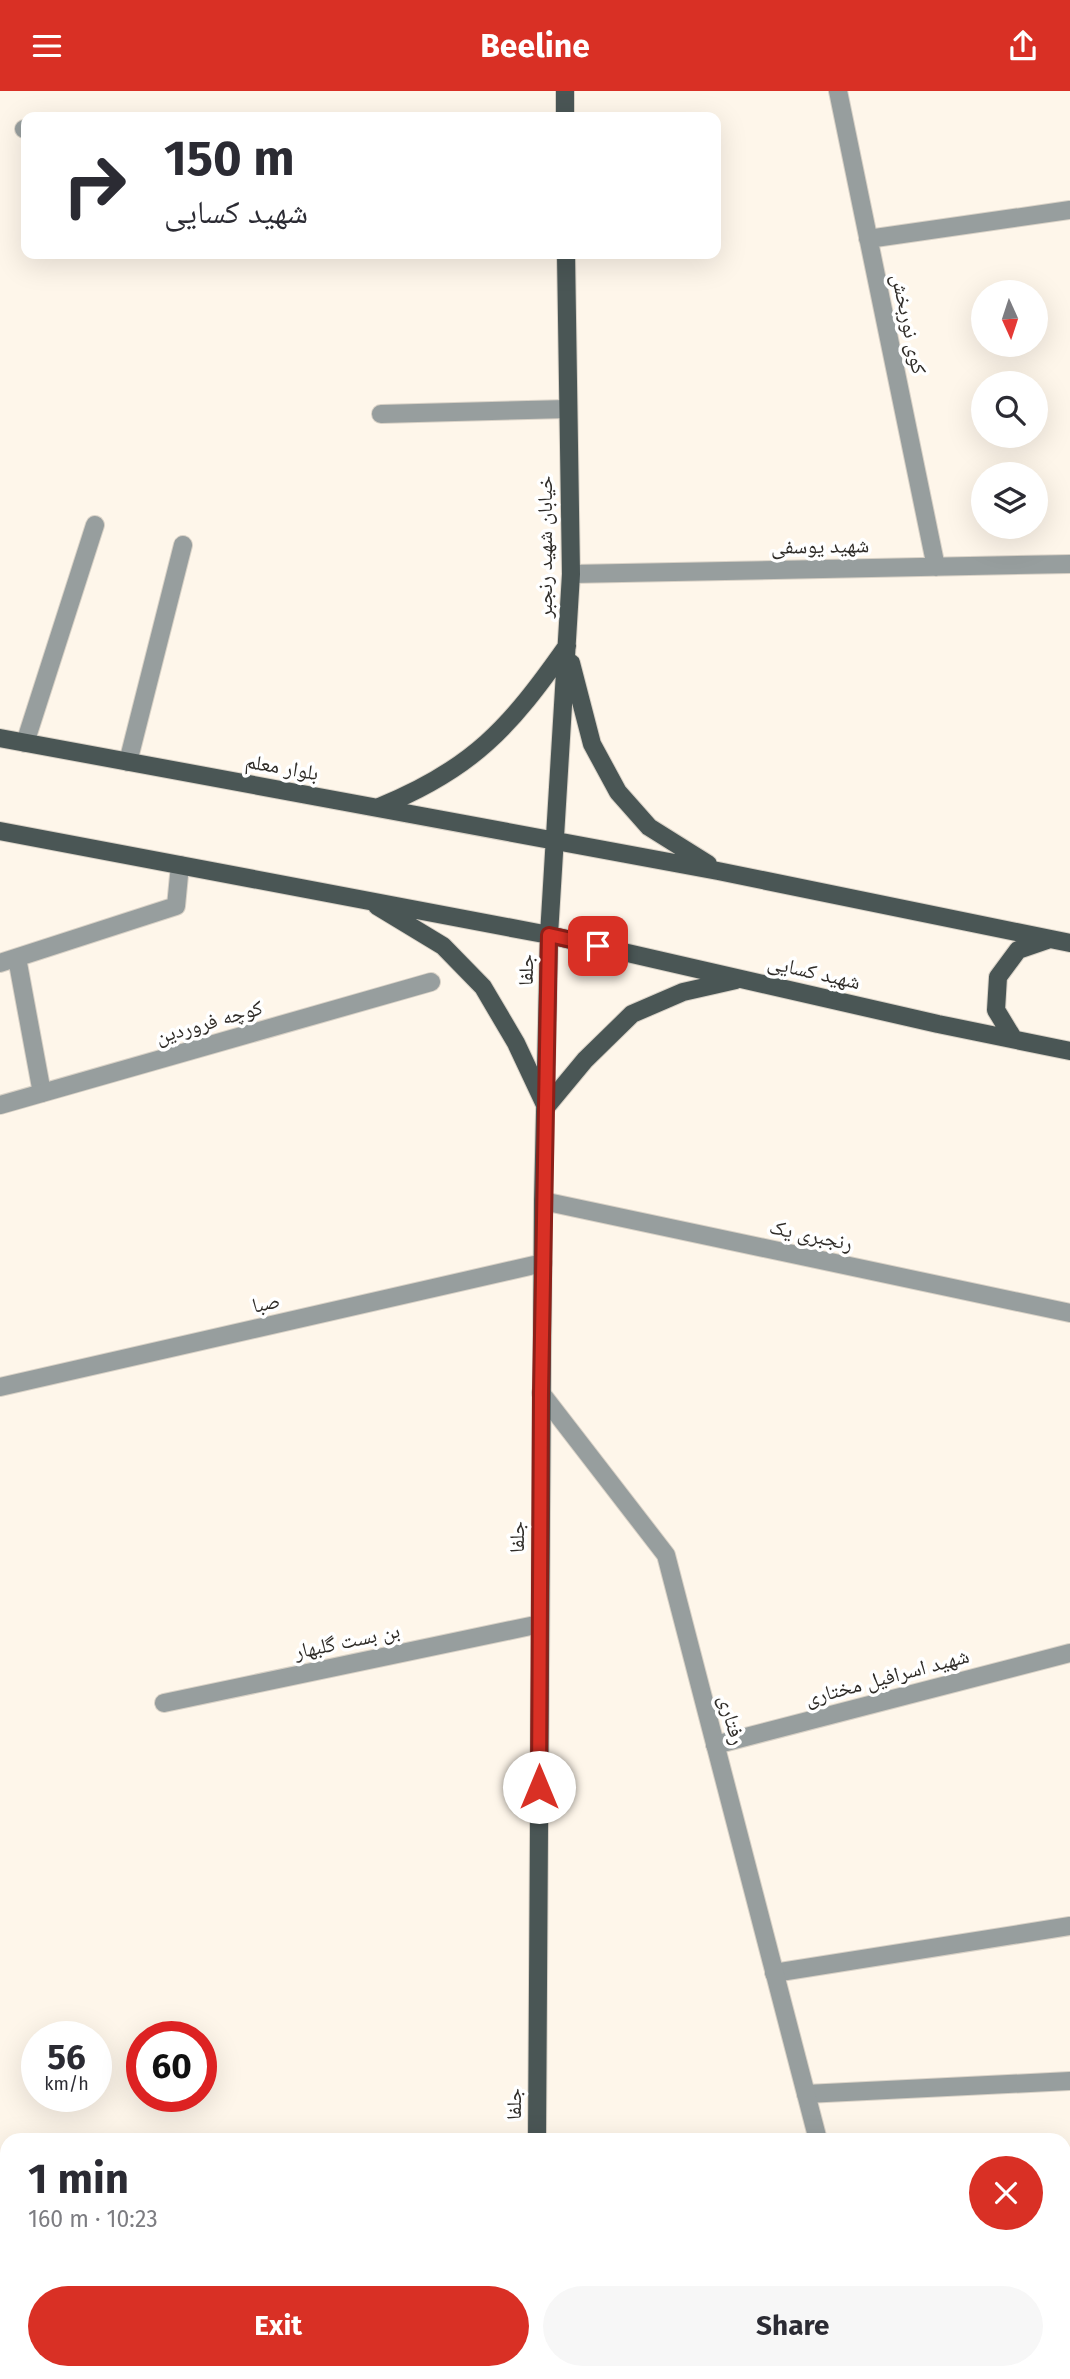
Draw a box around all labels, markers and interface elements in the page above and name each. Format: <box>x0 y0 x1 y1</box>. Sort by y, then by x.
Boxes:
icon: menu <box>28 27 66 65</box>
text: Beeline <box>480 27 590 65</box>
icon: share <box>1004 27 1042 65</box>
text: 150 m <box>164 129 295 188</box>
icon: right <box>49 140 140 231</box>
text: شهید کسایی <box>164 193 308 231</box>
street label: کوی نوربخش <box>886 271 932 377</box>
north arrow <box>971 280 1048 357</box>
map controls <box>971 280 1048 539</box>
button: search <box>971 371 1048 448</box>
button: layers <box>971 462 1048 539</box>
street label: خیابان شهید رنجبر <box>532 476 558 619</box>
street label: شهید یوسفی <box>771 532 869 560</box>
street label: بلوار معلم <box>243 748 321 787</box>
pin <box>568 916 628 976</box>
icon: arrive <box>579 927 617 965</box>
street label: شهید کسایی <box>765 949 863 995</box>
street label: جلفا <box>513 954 539 986</box>
street label: کوچه فروردین <box>152 994 266 1050</box>
street label: رنجبری یک <box>767 1213 855 1257</box>
street label: صبا <box>249 1287 283 1319</box>
street label: جلفا <box>504 1521 530 1553</box>
street label: بن بست گلبهار <box>291 1617 402 1665</box>
street label: شهید اسرافیل مختاری <box>802 1643 972 1711</box>
street label: رفتاری <box>713 1692 751 1748</box>
position arrow <box>502 1750 576 1824</box>
speed limit sign: 60 <box>126 2021 217 2112</box>
text: 56 <box>47 2036 86 2078</box>
text: km/h <box>44 2073 89 2095</box>
street label: جلفا <box>501 2088 527 2120</box>
text: 1 min <box>28 2154 129 2204</box>
button: close <box>969 2156 1043 2230</box>
text: 160 m · 10:23 <box>28 2205 158 2233</box>
button: Exit <box>28 2286 529 2366</box>
button: Share <box>543 2286 1043 2366</box>

